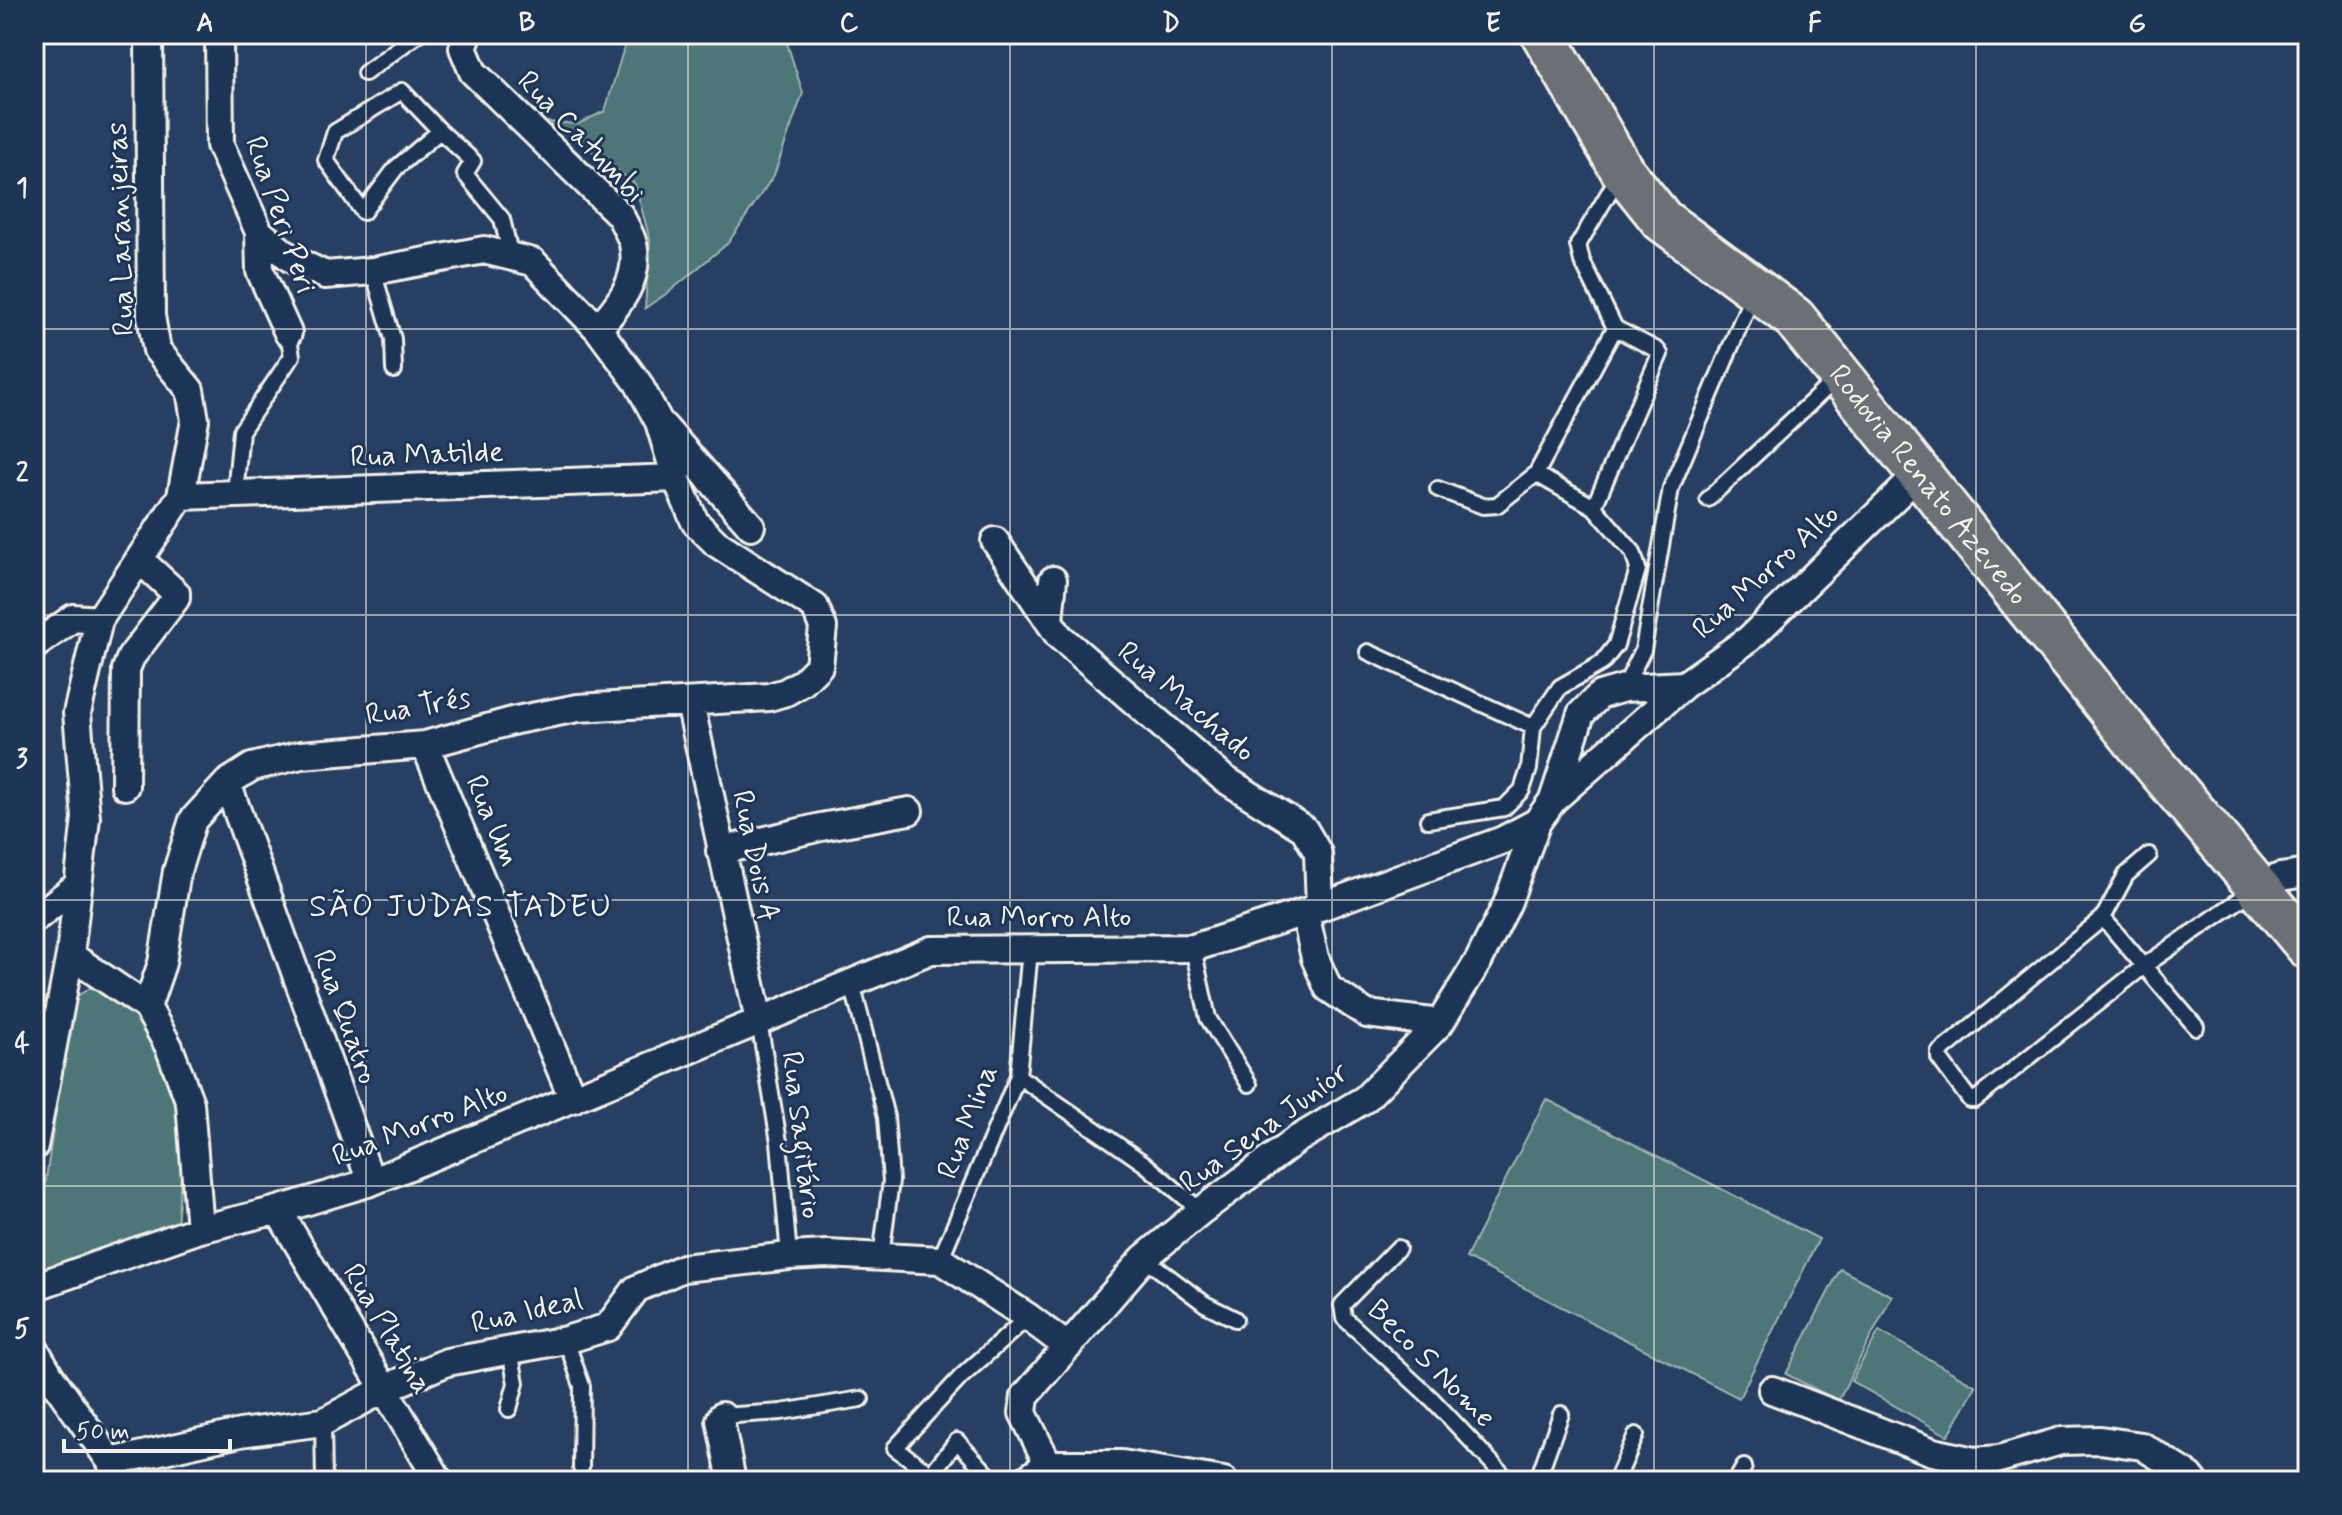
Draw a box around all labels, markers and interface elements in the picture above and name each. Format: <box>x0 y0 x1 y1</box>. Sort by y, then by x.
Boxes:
text: A <box>196 7 214 41</box>
text: B <box>519 7 535 41</box>
text: C <box>840 7 859 41</box>
text: D <box>1162 7 1180 41</box>
text: E <box>1485 7 1501 41</box>
text: F <box>1808 7 1822 41</box>
text: G <box>2128 7 2146 41</box>
street label: Rua Catumbi <box>508 63 654 211</box>
street label: Rua Laranjeiras <box>98 121 144 337</box>
street label: Rua Peri Peri <box>235 131 325 299</box>
text: 1 <box>16 172 28 206</box>
street label: Rodovia Renato Azevedo <box>1820 356 2037 613</box>
street label: Rua Matilde <box>350 433 504 477</box>
text: 2 <box>16 457 29 491</box>
street label: Rua Morro Alto <box>1684 496 1848 648</box>
street label: Rua Machado <box>1109 633 1263 771</box>
street label: Rua Trés <box>362 679 474 735</box>
text: 3 <box>16 743 28 777</box>
street label: Rua Um <box>455 769 529 873</box>
street label: Rua Dois A <box>722 787 788 925</box>
district label: SÃO JUDAS TADEU <box>309 886 613 928</box>
street label: Rua Morro Alto <box>946 898 1132 937</box>
street label: Rua Quatro <box>303 944 387 1090</box>
text: 4 <box>14 1028 30 1062</box>
street label: Rua Sagitário <box>768 1049 831 1221</box>
street label: Rua Sena Junior <box>1172 1053 1357 1202</box>
street label: Rua Mina <box>928 1059 1008 1185</box>
street label: Rua Morro Alto <box>327 1074 513 1176</box>
street label: Rua Platina <box>333 1256 441 1402</box>
street label: Rua Ideal <box>467 1280 587 1344</box>
street label: Beco S Nome <box>1358 1291 1504 1437</box>
text: 5 <box>14 1313 30 1347</box>
scale bar <box>64 1403 230 1453</box>
text: 50 m <box>76 1417 130 1448</box>

